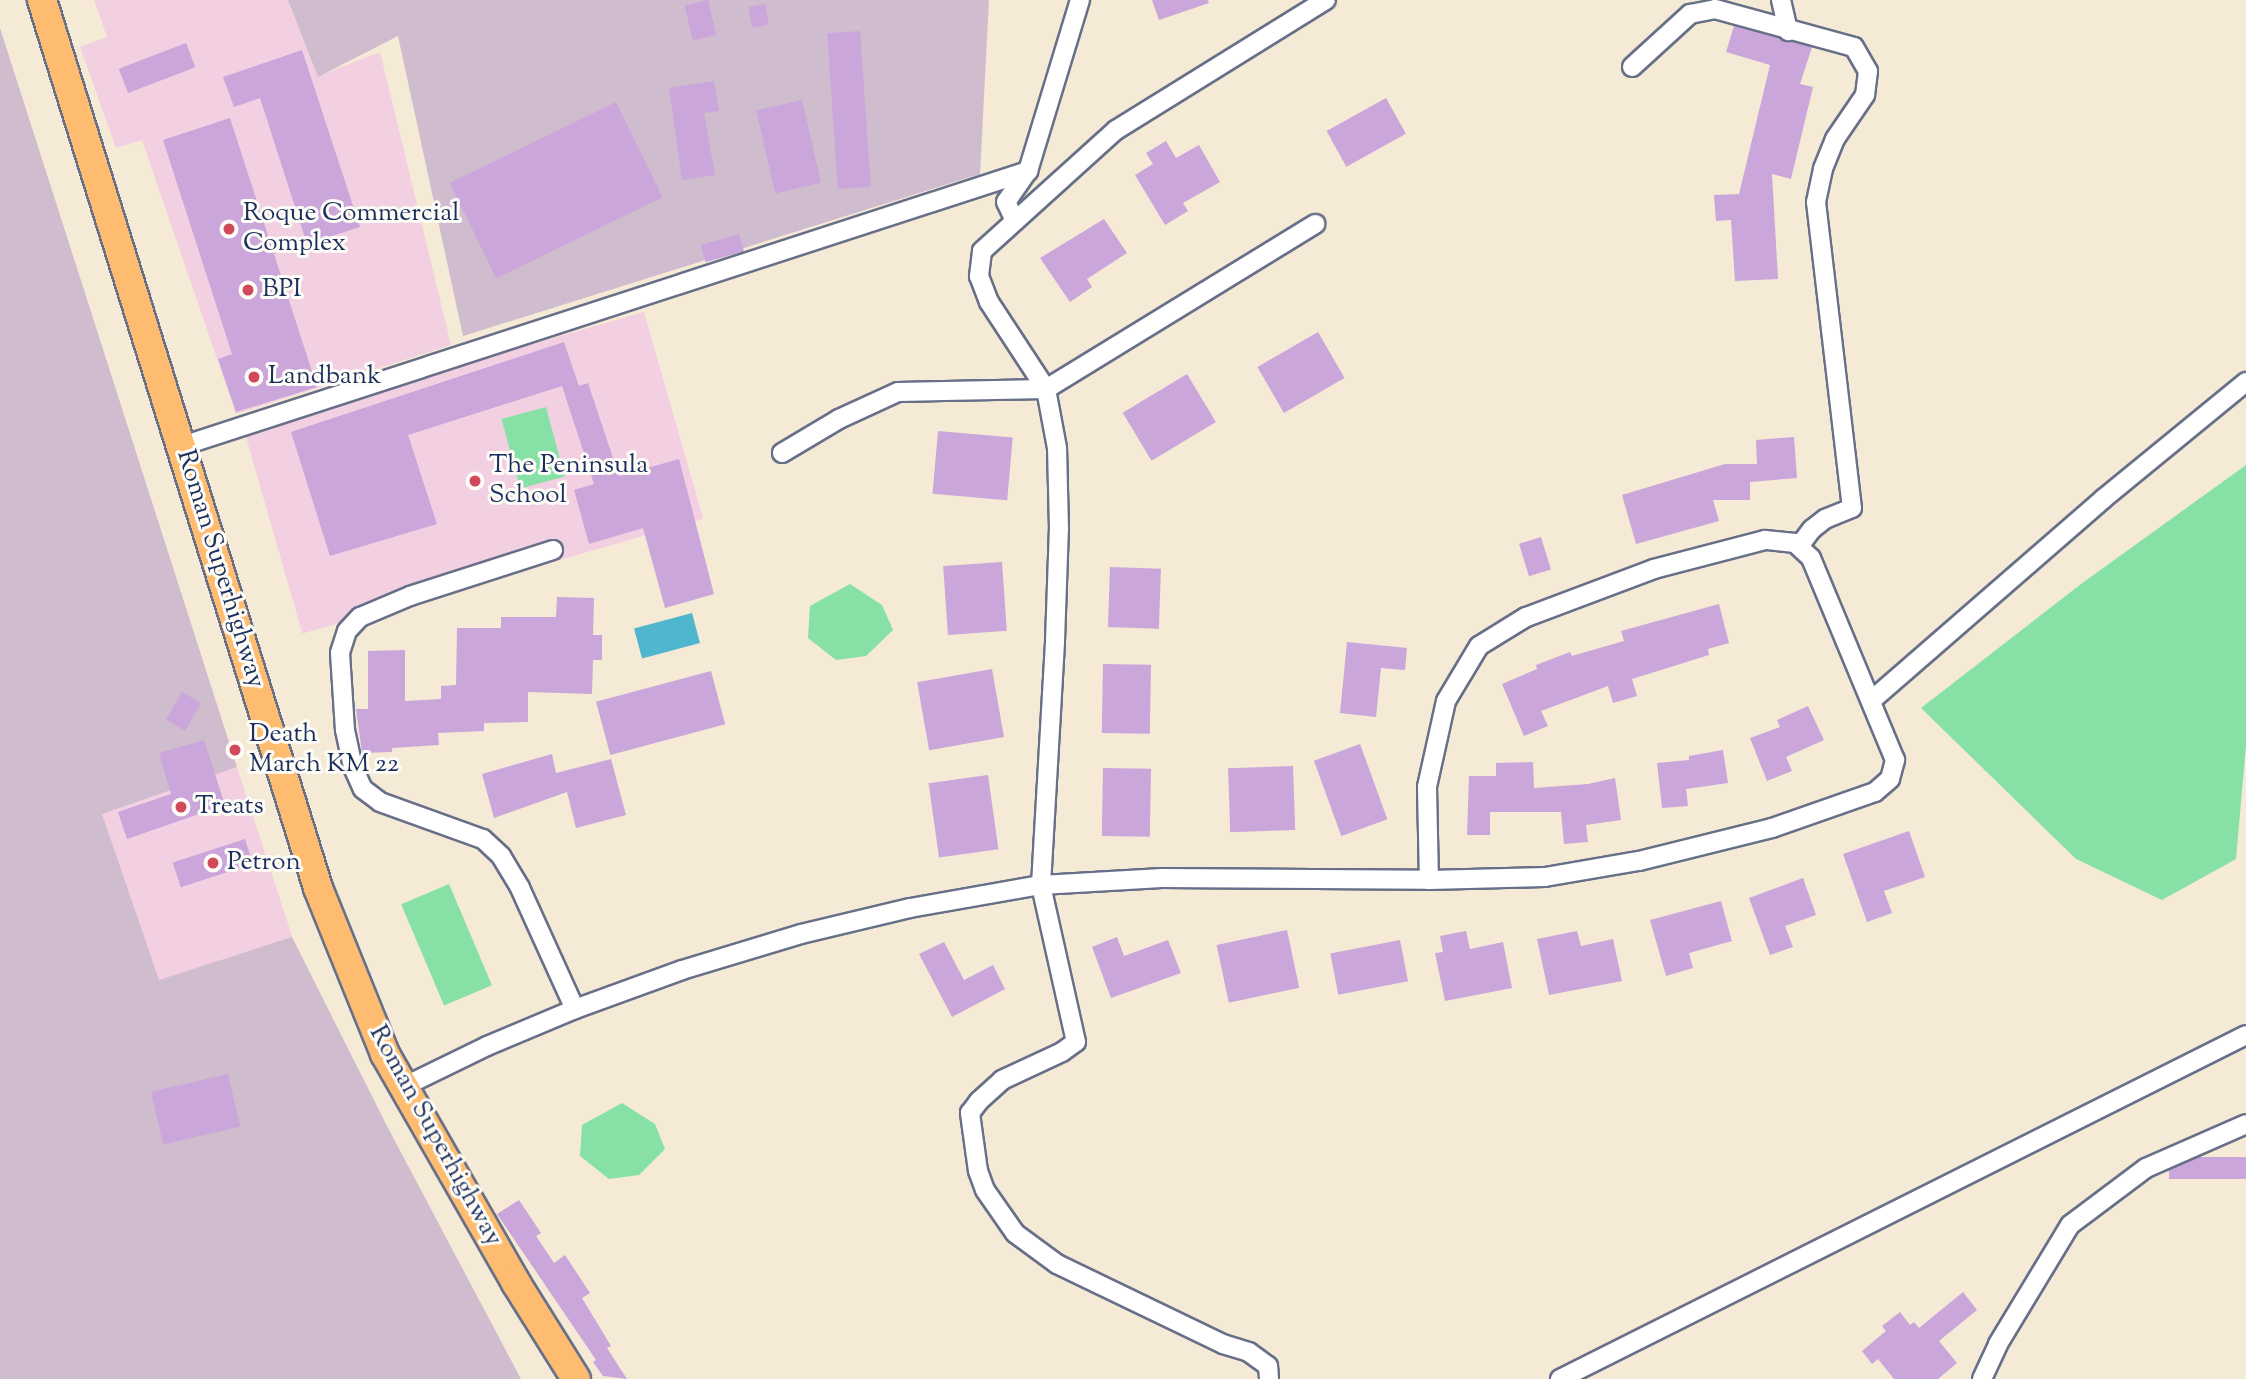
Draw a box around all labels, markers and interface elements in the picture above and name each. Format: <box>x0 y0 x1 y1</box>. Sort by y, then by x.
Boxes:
place label: Roque Commercial Complex <box>243 198 459 260</box>
marker: Roque Commercial Complex <box>221 221 237 237</box>
place label: BPI <box>262 274 302 306</box>
marker: BPI <box>240 282 256 298</box>
place label: Landbank <box>268 361 381 393</box>
marker: Landbank <box>246 369 262 385</box>
street label: Roman Superhighway <box>169 446 271 692</box>
place label: The Peninsula School <box>489 450 648 512</box>
marker: The Peninsula School <box>467 473 483 489</box>
place label: Death March KM 22 <box>249 719 399 780</box>
marker: Death March KM 22 <box>227 742 243 758</box>
place label: Treats <box>195 791 264 823</box>
marker: Treats <box>173 799 189 815</box>
place label: Petron <box>227 847 301 879</box>
marker: Petron <box>205 855 221 871</box>
street label: Roman Superhighway <box>361 1020 509 1252</box>

